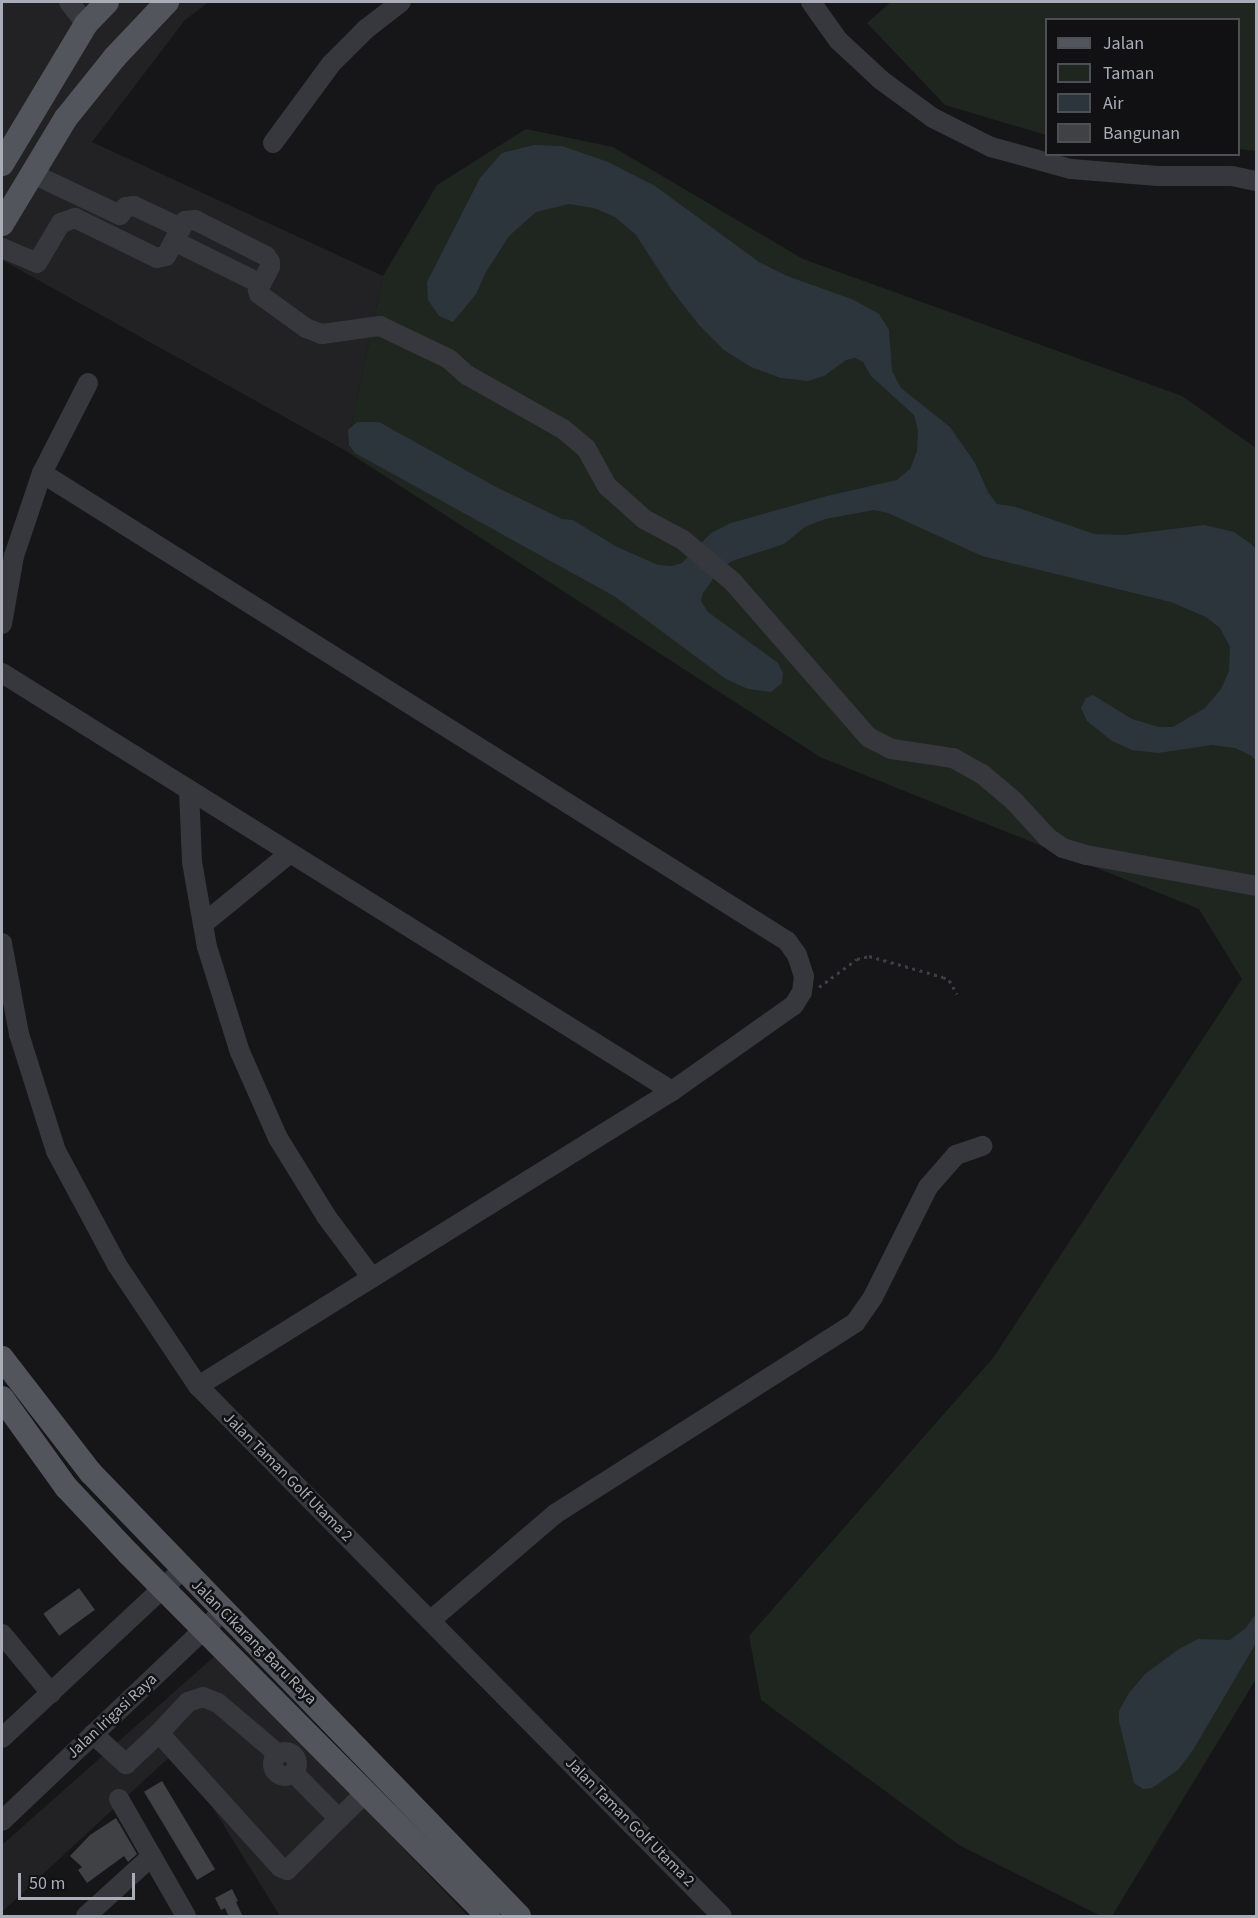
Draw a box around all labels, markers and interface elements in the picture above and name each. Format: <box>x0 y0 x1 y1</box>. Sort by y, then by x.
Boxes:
legend <box>1045 18 1240 156</box>
text: Jalan <box>1103 31 1144 56</box>
text: Taman <box>1103 61 1154 86</box>
text: Air <box>1103 91 1123 116</box>
text: Bangunan <box>1103 121 1180 146</box>
street label: Jalan Taman Golf Utama 2 <box>219 1408 357 1546</box>
street label: Jalan Cikarang Baru Raya <box>187 1575 321 1709</box>
street label: Jalan Irigasi Raya <box>63 1670 161 1762</box>
street label: Jalan Taman Golf Utama 2 <box>561 1753 699 1891</box>
scale bar <box>21 1861 138 1899</box>
text: 50 m <box>29 1871 65 1896</box>

